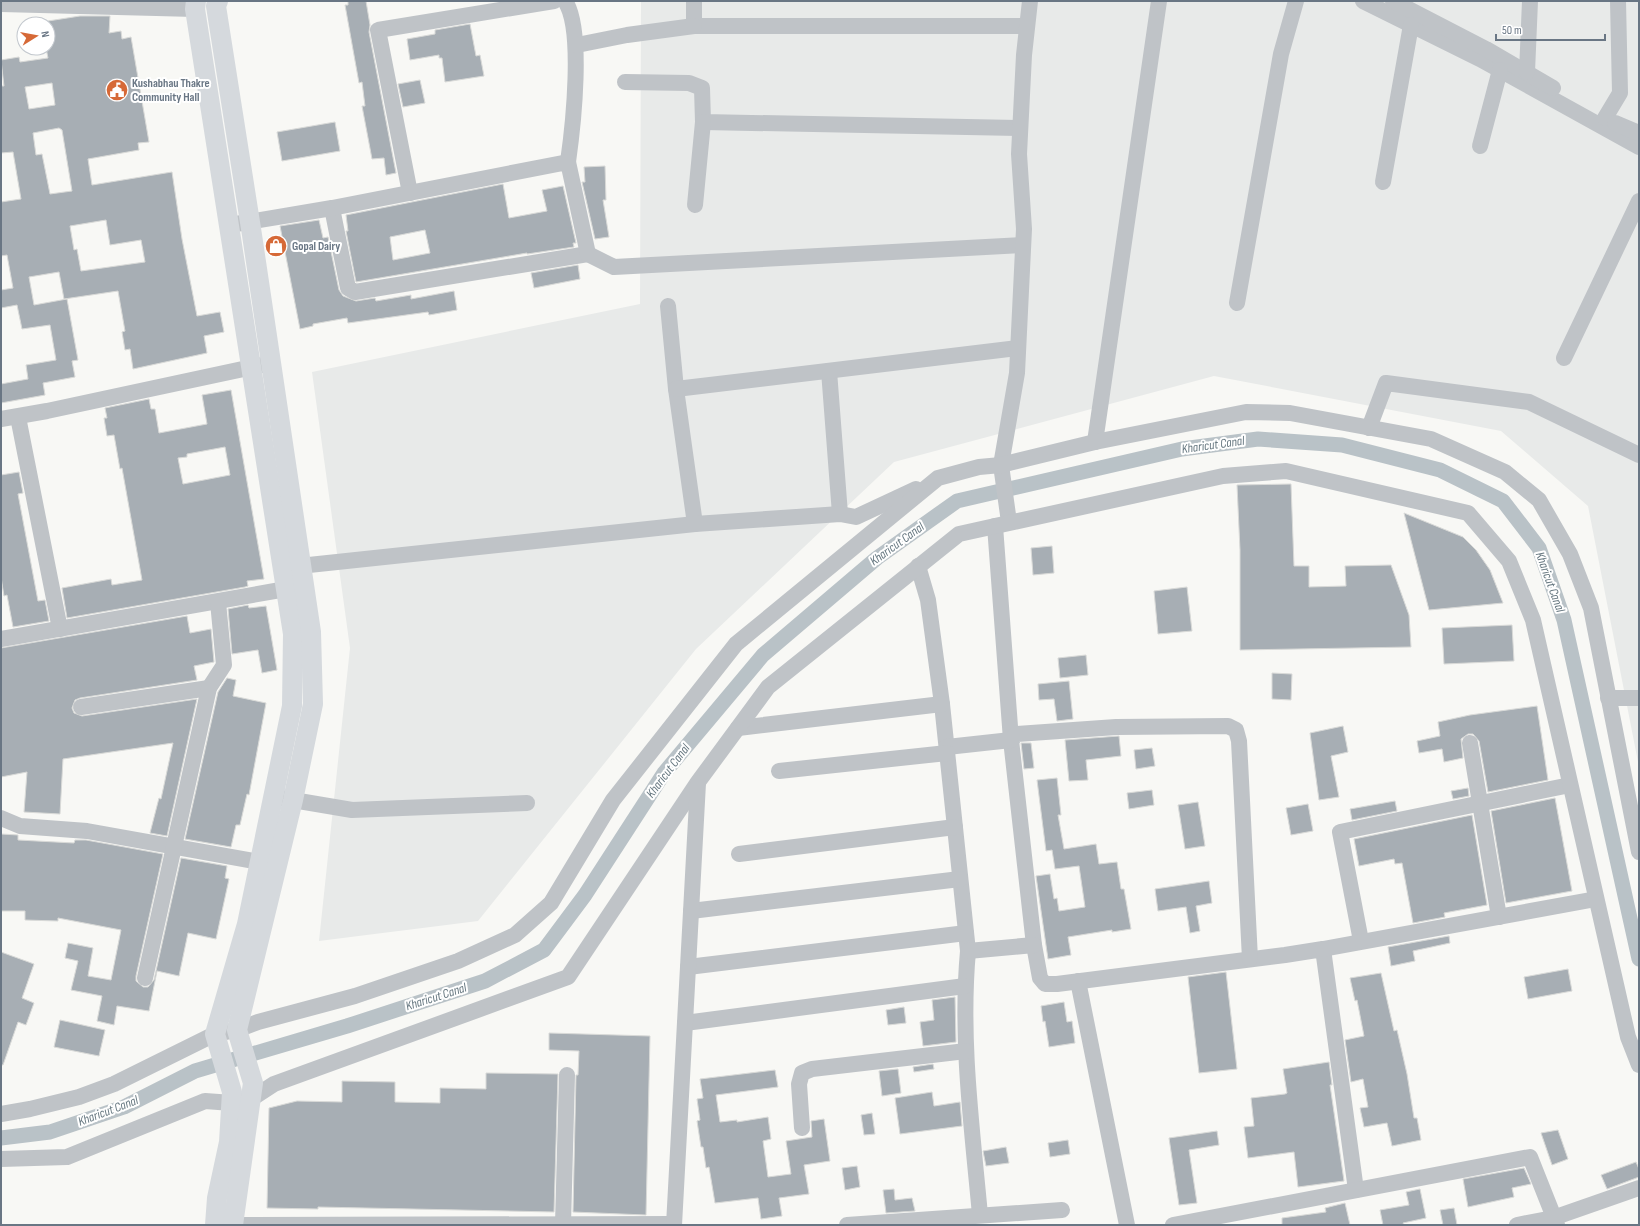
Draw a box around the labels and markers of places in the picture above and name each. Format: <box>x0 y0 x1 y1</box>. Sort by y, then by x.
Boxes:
place label: Kushabhau Thakre Community Hall <box>132 76 210 105</box>
public building icon: Kushabhau Thakre Community Hall <box>104 77 130 103</box>
shop icon: Gopal Dairy <box>263 233 289 259</box>
place label: Gopal Dairy <box>292 239 340 254</box>

